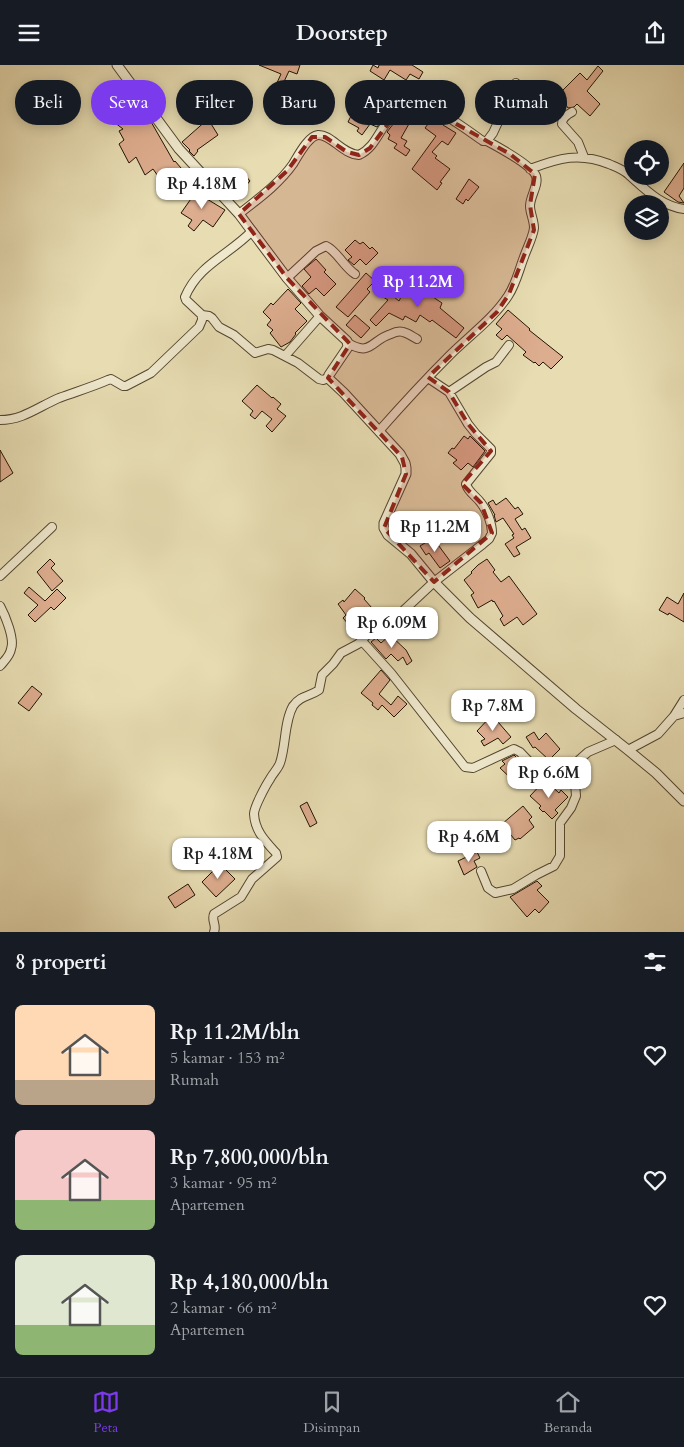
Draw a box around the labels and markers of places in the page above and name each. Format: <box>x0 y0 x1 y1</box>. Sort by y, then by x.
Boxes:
pin: Rp 4.18M <box>150 167 254 210</box>
pin: Rp 11.2M <box>366 265 470 308</box>
pin: Rp 11.2M <box>383 511 487 553</box>
pin: Rp 6.09M <box>340 607 444 649</box>
pin: Rp 7.8M <box>447 689 539 732</box>
pin: Rp 6.6M <box>503 757 595 799</box>
pin: Rp 4.6M <box>423 821 515 863</box>
pin: Rp 4.18M <box>166 837 270 880</box>

